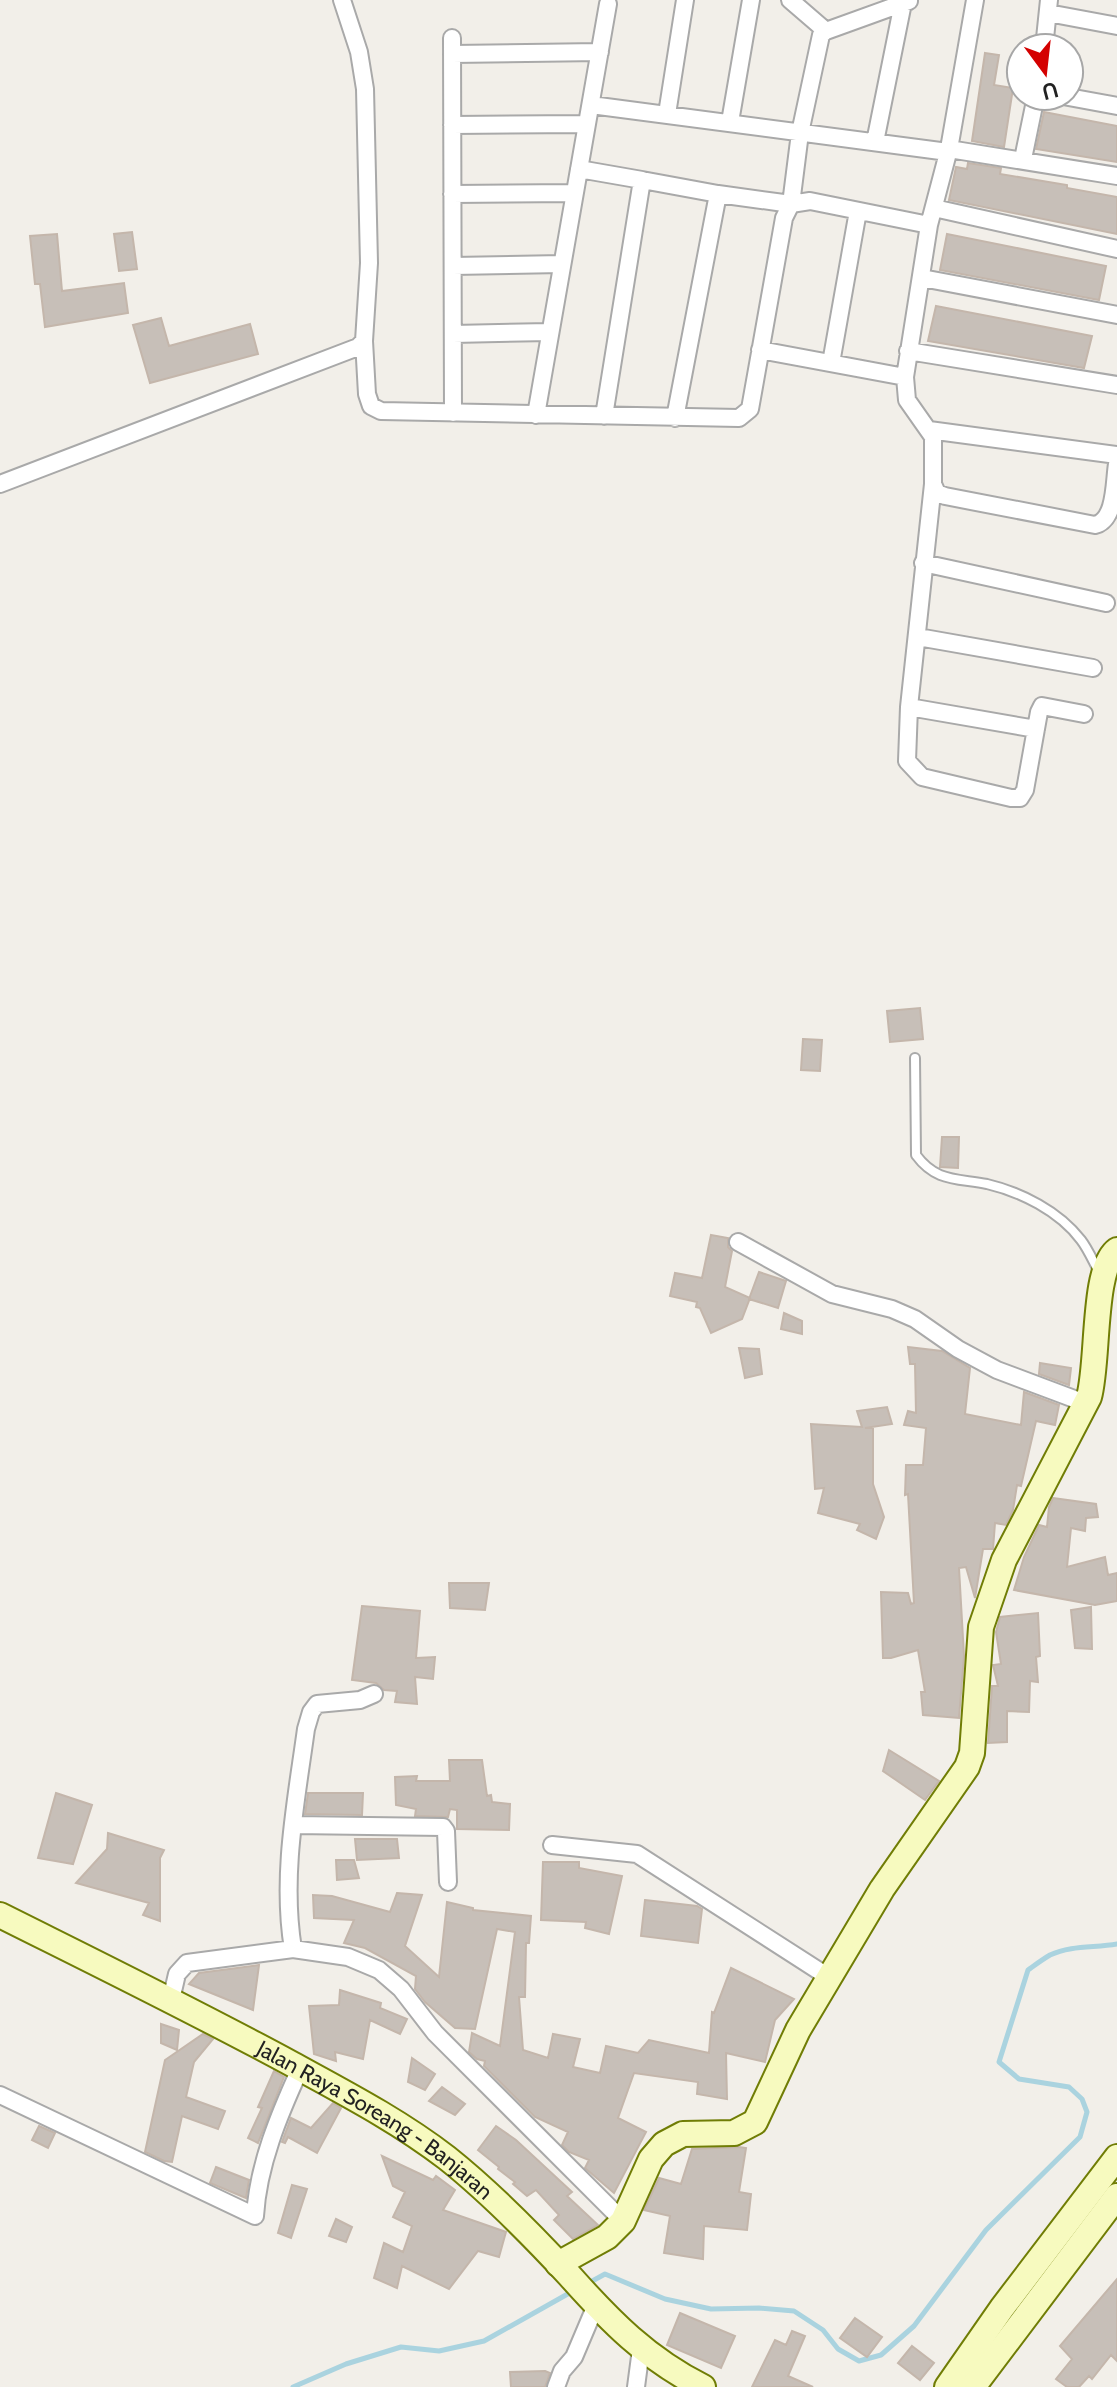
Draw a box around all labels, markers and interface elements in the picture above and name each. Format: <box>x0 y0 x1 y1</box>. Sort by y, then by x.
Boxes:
north arrow <box>1005 32 1085 112</box>
text: U <box>1039 76 1061 106</box>
street label: Jalan Raya Soreang - Banjaran <box>251 2034 499 2205</box>

